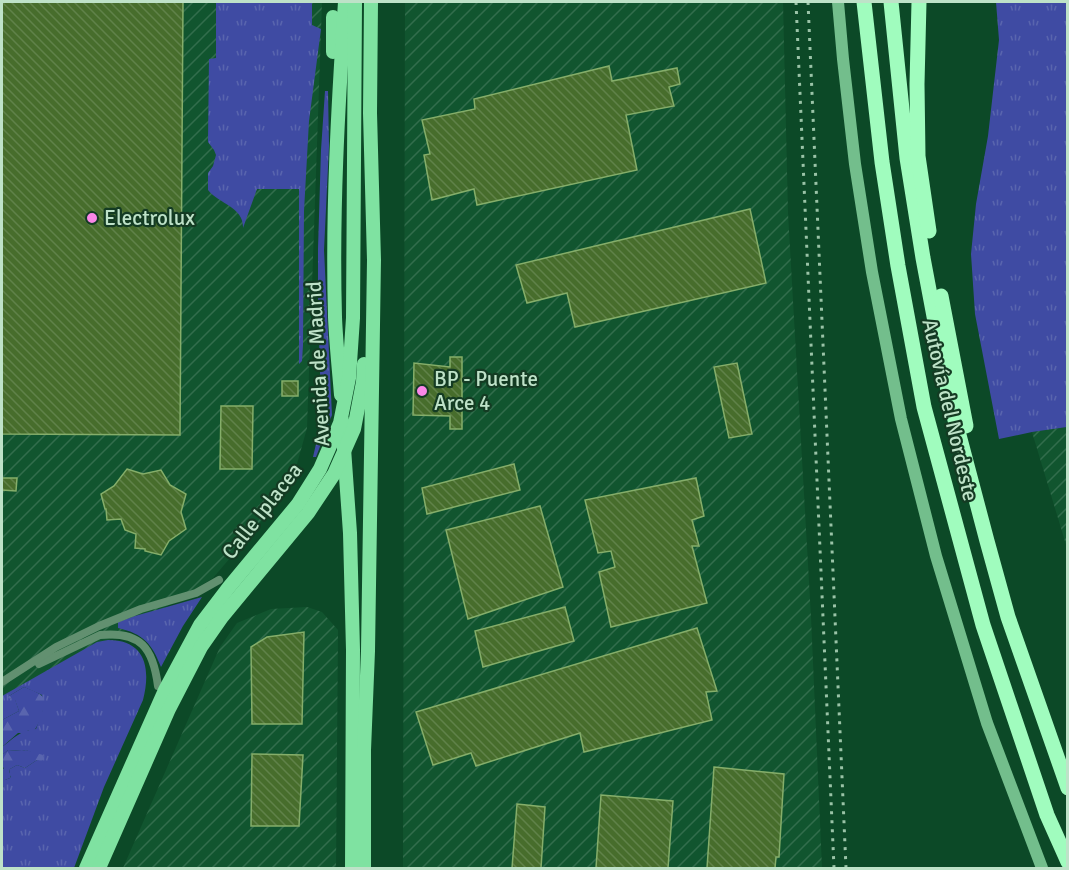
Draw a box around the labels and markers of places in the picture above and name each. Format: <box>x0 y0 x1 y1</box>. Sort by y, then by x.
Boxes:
place label: Electrolux <box>104 205 195 231</box>
marker: Electrolux <box>85 211 99 225</box>
place label: BP - Puente Arce 4 <box>434 366 538 416</box>
marker: BP - Puente Arce 4 <box>415 384 429 398</box>

